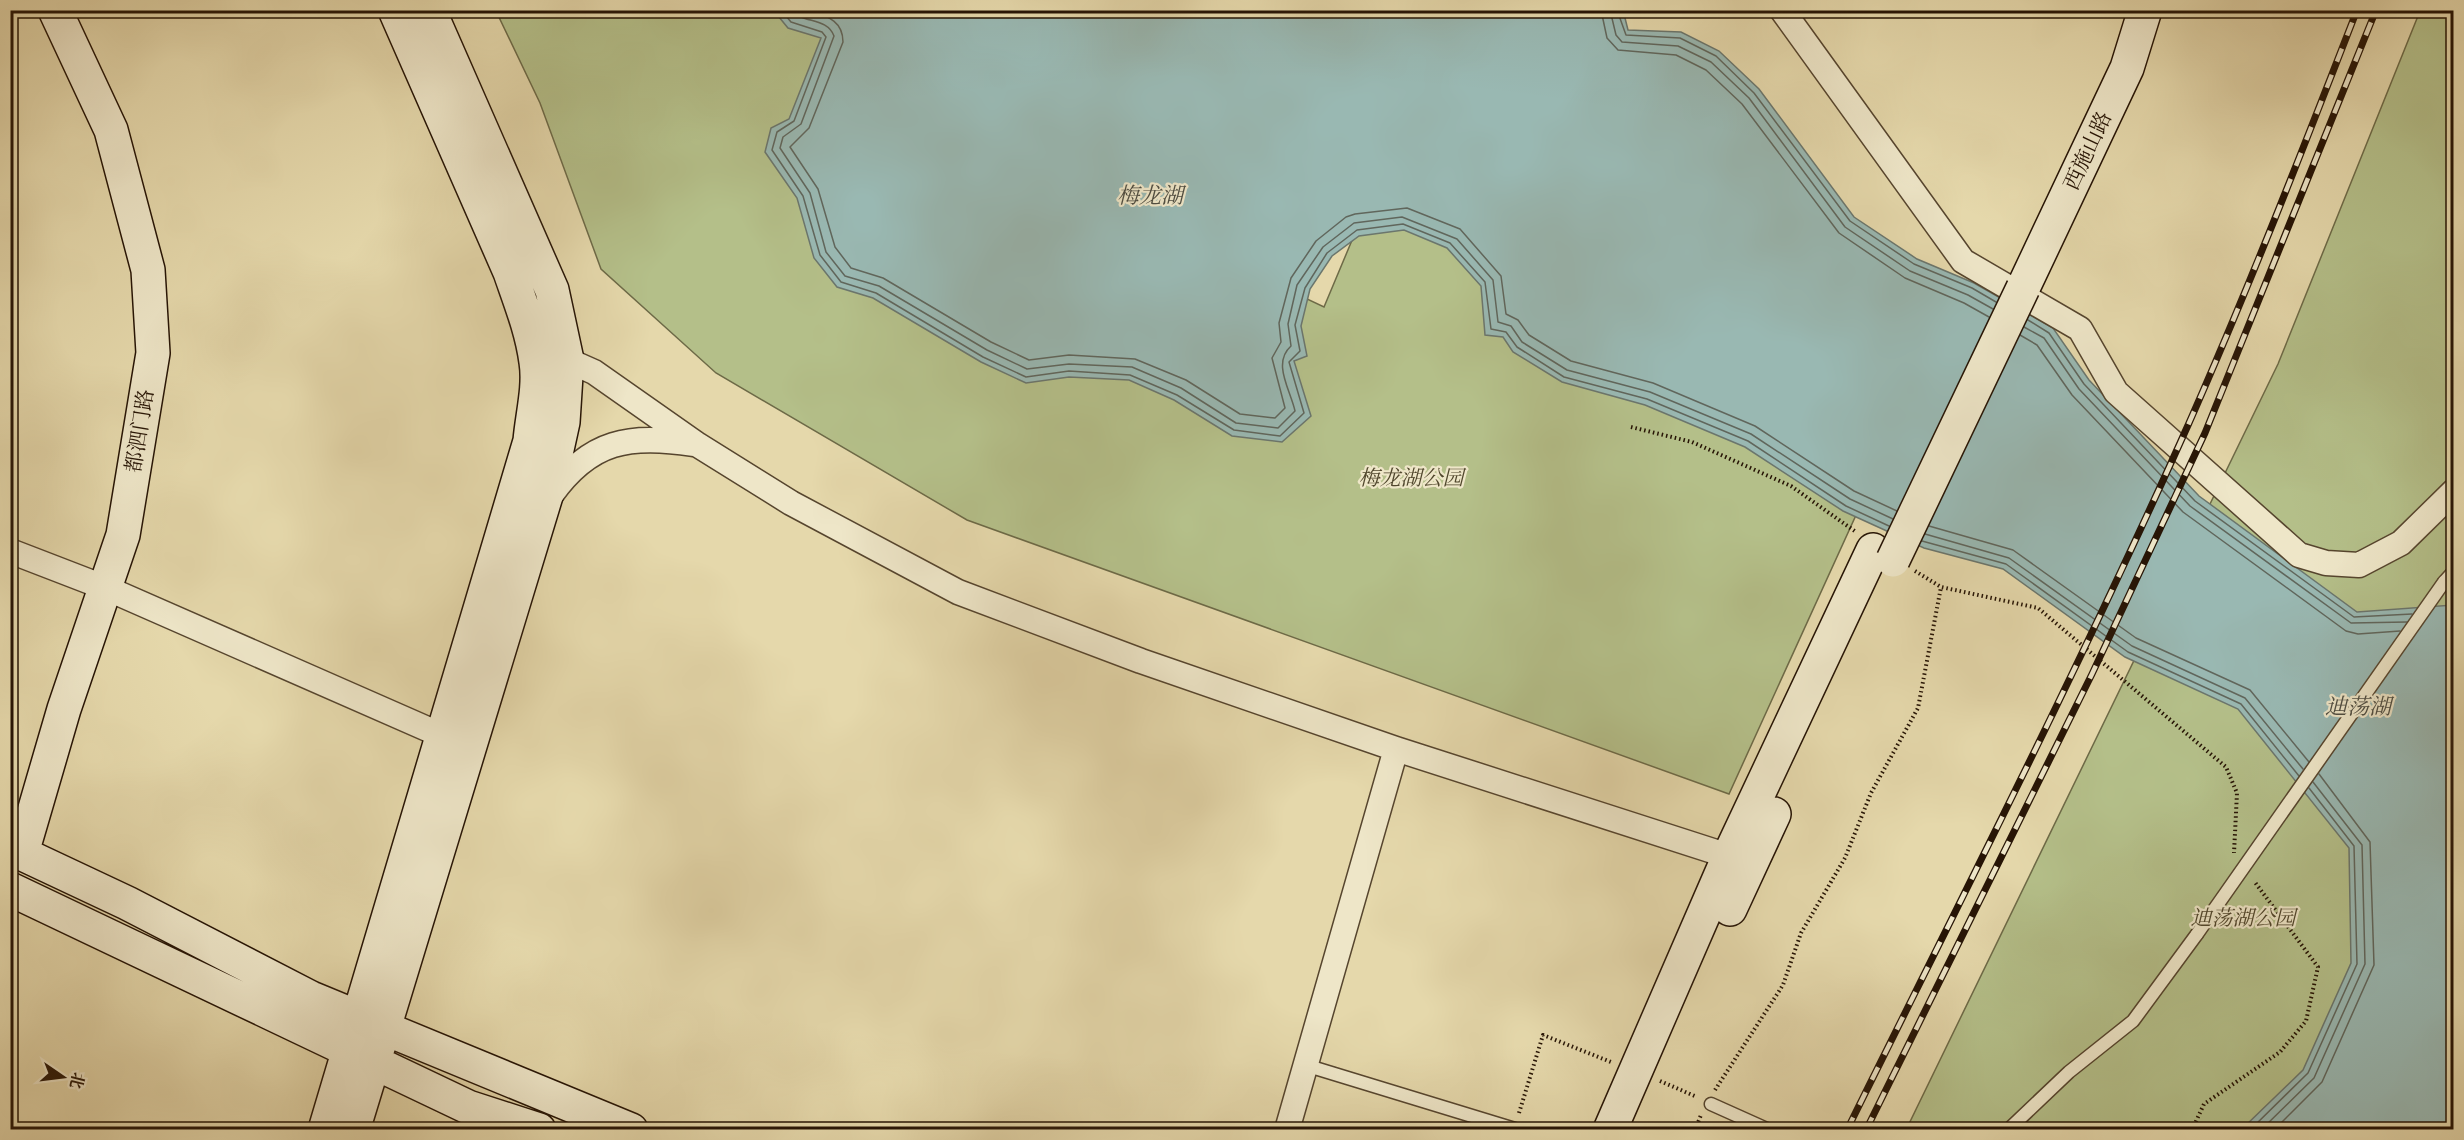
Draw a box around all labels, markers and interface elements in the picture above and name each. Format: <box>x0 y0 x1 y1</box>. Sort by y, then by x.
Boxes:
street label: 西施山路 <box>2058 107 2118 195</box>
water label: 梅龙湖 <box>1117 182 1187 210</box>
street label: 都泗门路 <box>120 387 160 475</box>
park label: 梅龙湖公园 <box>1359 465 1466 492</box>
water label: 迪荡湖 <box>2325 693 2395 721</box>
park label: 迪荡湖公园 <box>2191 905 2298 932</box>
north arrow <box>33 1047 93 1107</box>
text: 北 <box>65 1070 88 1091</box>

